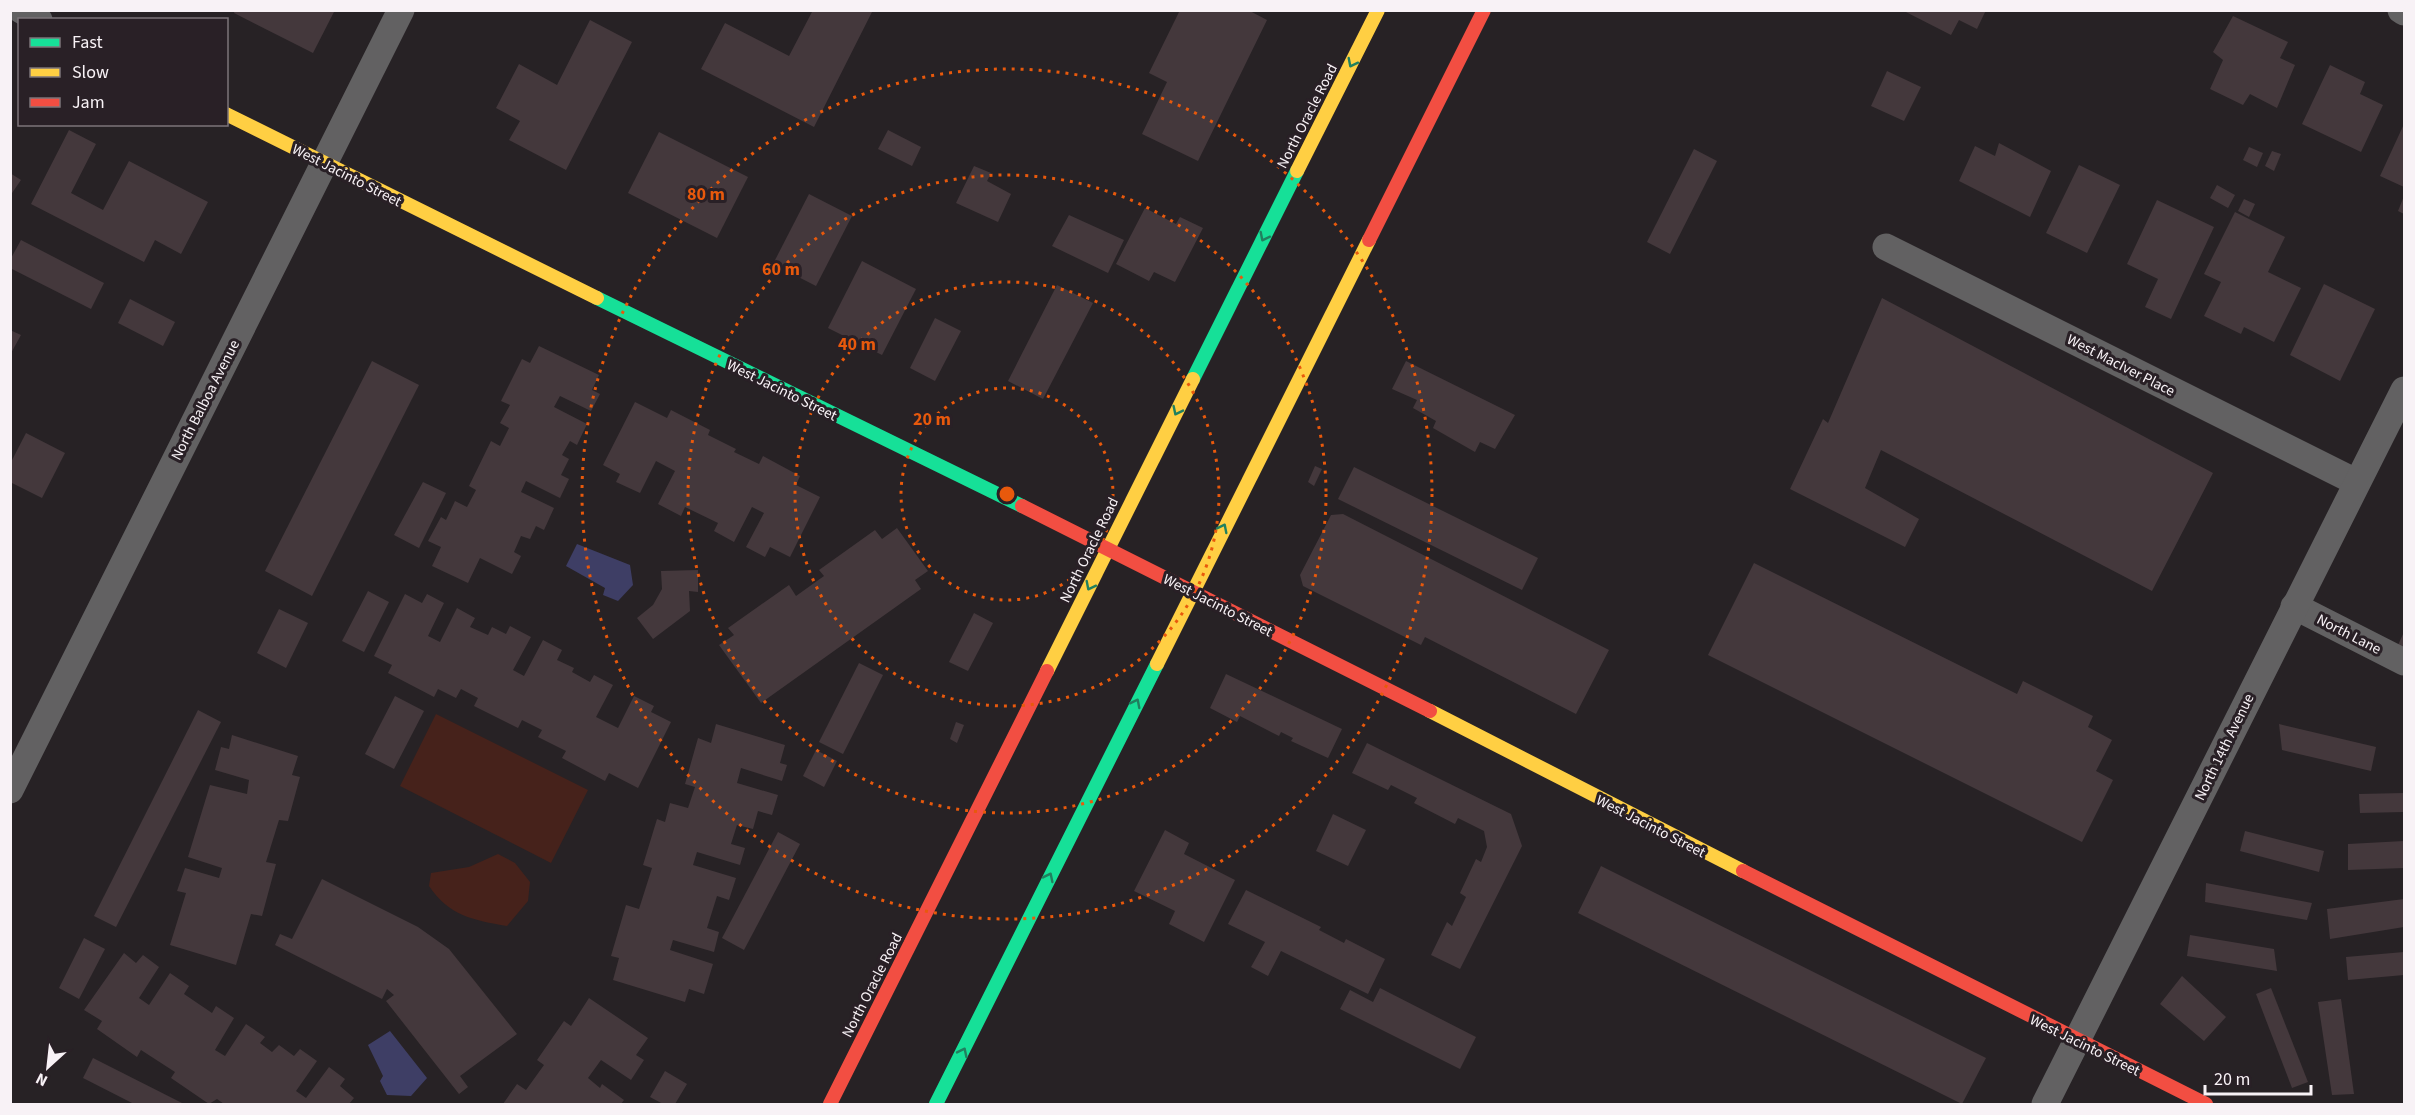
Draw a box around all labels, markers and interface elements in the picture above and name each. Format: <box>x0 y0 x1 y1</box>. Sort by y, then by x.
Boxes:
legend <box>18 18 228 126</box>
text: Fast <box>72 30 103 55</box>
one-way arrow <box>1347 56 1359 67</box>
text: Slow <box>72 60 109 85</box>
street label: North Oracle Road <box>1272 60 1343 172</box>
text: Jam <box>72 90 105 115</box>
street label: West Jacinto Street <box>288 139 405 212</box>
text: 80 m <box>687 182 725 207</box>
one-way arrow <box>1260 231 1272 242</box>
text: 60 m <box>762 257 800 282</box>
street label: West MacIver Place <box>2063 329 2179 402</box>
text: 40 m <box>838 332 876 357</box>
street label: North Balboa Avenue <box>166 336 245 464</box>
street label: West Jacinto Street <box>723 355 840 426</box>
one-way arrow <box>1172 405 1184 416</box>
text: 20 m <box>913 407 951 432</box>
centre of rings <box>997 484 1017 504</box>
street label: North Oracle Road <box>1055 494 1124 606</box>
one-way arrow <box>1216 524 1227 535</box>
street label: West Jacinto Street <box>1159 569 1276 642</box>
one-way arrow <box>1086 580 1097 591</box>
street label: North Lane <box>2313 609 2385 660</box>
street label: North 14th Avenue <box>2189 690 2259 804</box>
one-way arrow <box>1129 699 1140 709</box>
street label: West Jacinto Street <box>1592 790 1709 863</box>
one-way arrow <box>1042 873 1053 884</box>
street label: North Oracle Road <box>837 929 908 1041</box>
street label: West Jacinto Street <box>2026 1010 2143 1081</box>
north arrow <box>18 1037 78 1097</box>
one-way arrow <box>955 1048 967 1059</box>
scale bar <box>2205 1058 2312 1096</box>
text: N <box>32 1067 51 1092</box>
text: 20 m <box>2214 1067 2250 1092</box>

